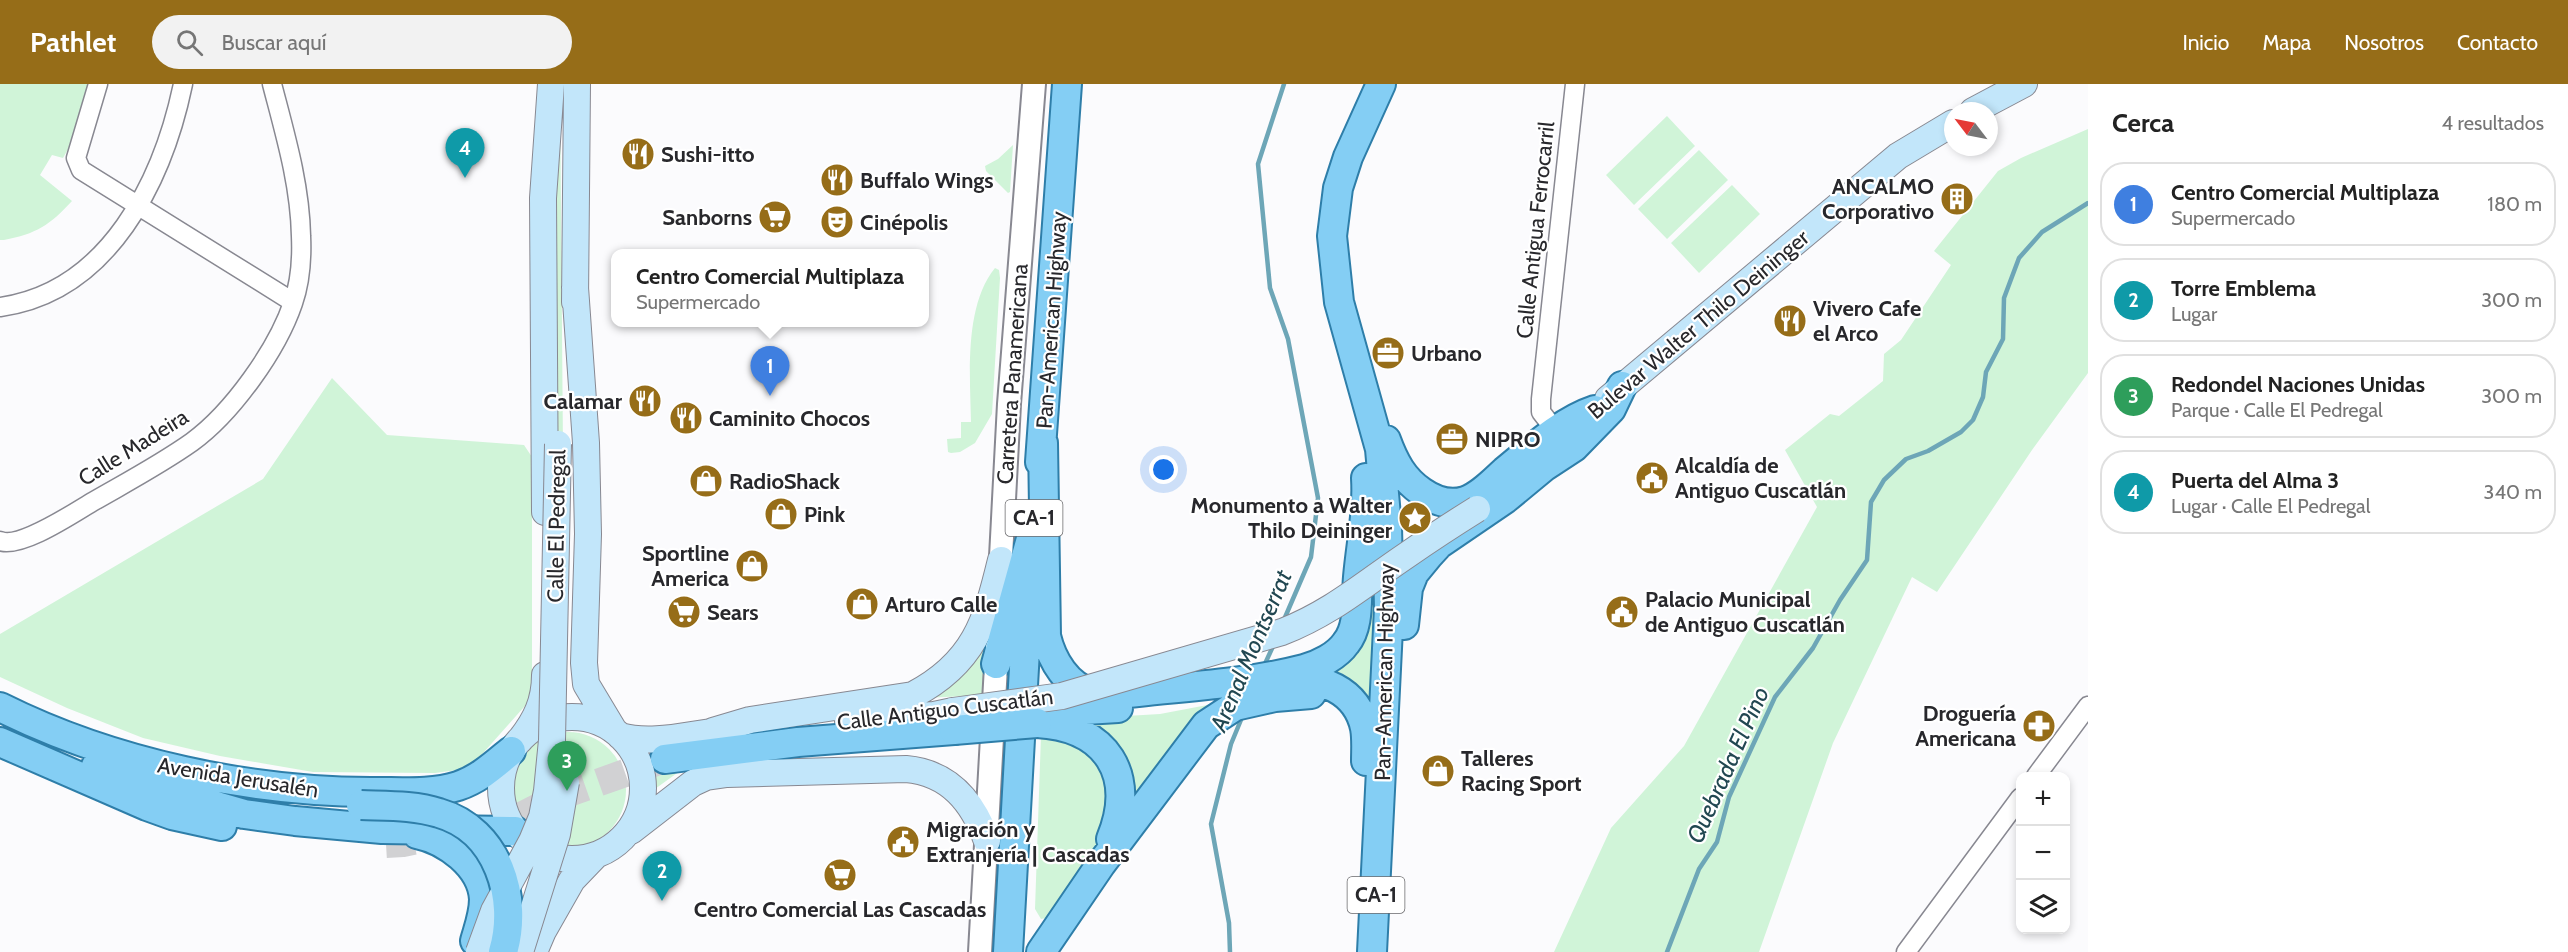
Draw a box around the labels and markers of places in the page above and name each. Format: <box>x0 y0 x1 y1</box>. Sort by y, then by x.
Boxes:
pin: 4 <box>446 128 484 178</box>
restaurant icon: Sushi-itto <box>620 136 656 172</box>
place label: Sushi-itto <box>661 141 755 168</box>
restaurant icon: Buffalo Wings <box>819 162 855 198</box>
place label: Buffalo Wings <box>860 167 994 194</box>
place label: ANCALMO Corporativo <box>1822 173 1934 225</box>
building icon: ANCALMO Corporativo <box>1939 181 1975 217</box>
supermarket icon: Sanborns <box>757 199 793 235</box>
place label: Sanborns <box>662 204 752 231</box>
theatre icon: Cinépolis <box>819 204 855 240</box>
place label: Cinépolis <box>860 209 948 236</box>
place label: Vivero Cafe el Arco <box>1813 295 1921 347</box>
restaurant icon: Vivero Cafe el Arco <box>1772 303 1808 339</box>
office icon: Urbano <box>1370 335 1406 371</box>
place label: Urbano <box>1411 340 1482 367</box>
pin: 1 <box>750 346 790 396</box>
restaurant icon: Calamar <box>627 383 663 419</box>
place label: Calamar <box>544 388 623 415</box>
restaurant icon: Caminito Chocos <box>668 400 704 436</box>
place label: Caminito Chocos <box>709 405 870 432</box>
office icon: NIPRO <box>1434 421 1470 457</box>
place label: NIPRO <box>1475 426 1540 453</box>
place label: Alcaldía de Antiguo Cuscatlán <box>1675 452 1846 504</box>
public building icon: Alcaldía de Antiguo Cuscatlán <box>1634 460 1670 496</box>
shop icon: RadioShack <box>688 463 724 499</box>
place label: RadioShack <box>729 468 840 495</box>
place label: Monumento a Walter Thilo Deininger <box>1191 492 1393 544</box>
shop icon: Pink <box>763 496 799 532</box>
place icon: Monumento a Walter Thilo Deininger <box>1397 500 1433 536</box>
place label: Pink <box>804 501 845 528</box>
place label: Sportline America <box>642 540 729 592</box>
shop icon: Sportline America <box>734 548 770 584</box>
shop icon: Arturo Calle <box>844 586 880 622</box>
place label: Palacio Municipal de Antiguo Cuscatlán <box>1645 586 1845 638</box>
place label: Arturo Calle <box>885 591 997 618</box>
supermarket icon: Sears <box>666 594 702 630</box>
public building icon: Palacio Municipal de Antiguo Cuscatlán <box>1604 594 1640 630</box>
place label: Sears <box>707 599 759 626</box>
place label: Droguería Americana <box>1915 700 2016 752</box>
pharmacy icon: Droguería Americana <box>2021 708 2057 744</box>
pin: 3 <box>548 742 586 791</box>
place label: Talleres Racing Sport <box>1461 745 1582 797</box>
shop icon: Talleres Racing Sport <box>1420 753 1456 789</box>
place label: Migración y Extranjería | Cascadas <box>926 816 1129 868</box>
public building icon: Migración y Extranjería | Cascadas <box>885 824 921 860</box>
pin: 2 <box>642 852 682 901</box>
supermarket icon: Centro Comercial Las Cascadas <box>822 857 858 893</box>
place label: Centro Comercial Las Cascadas <box>694 896 986 923</box>

